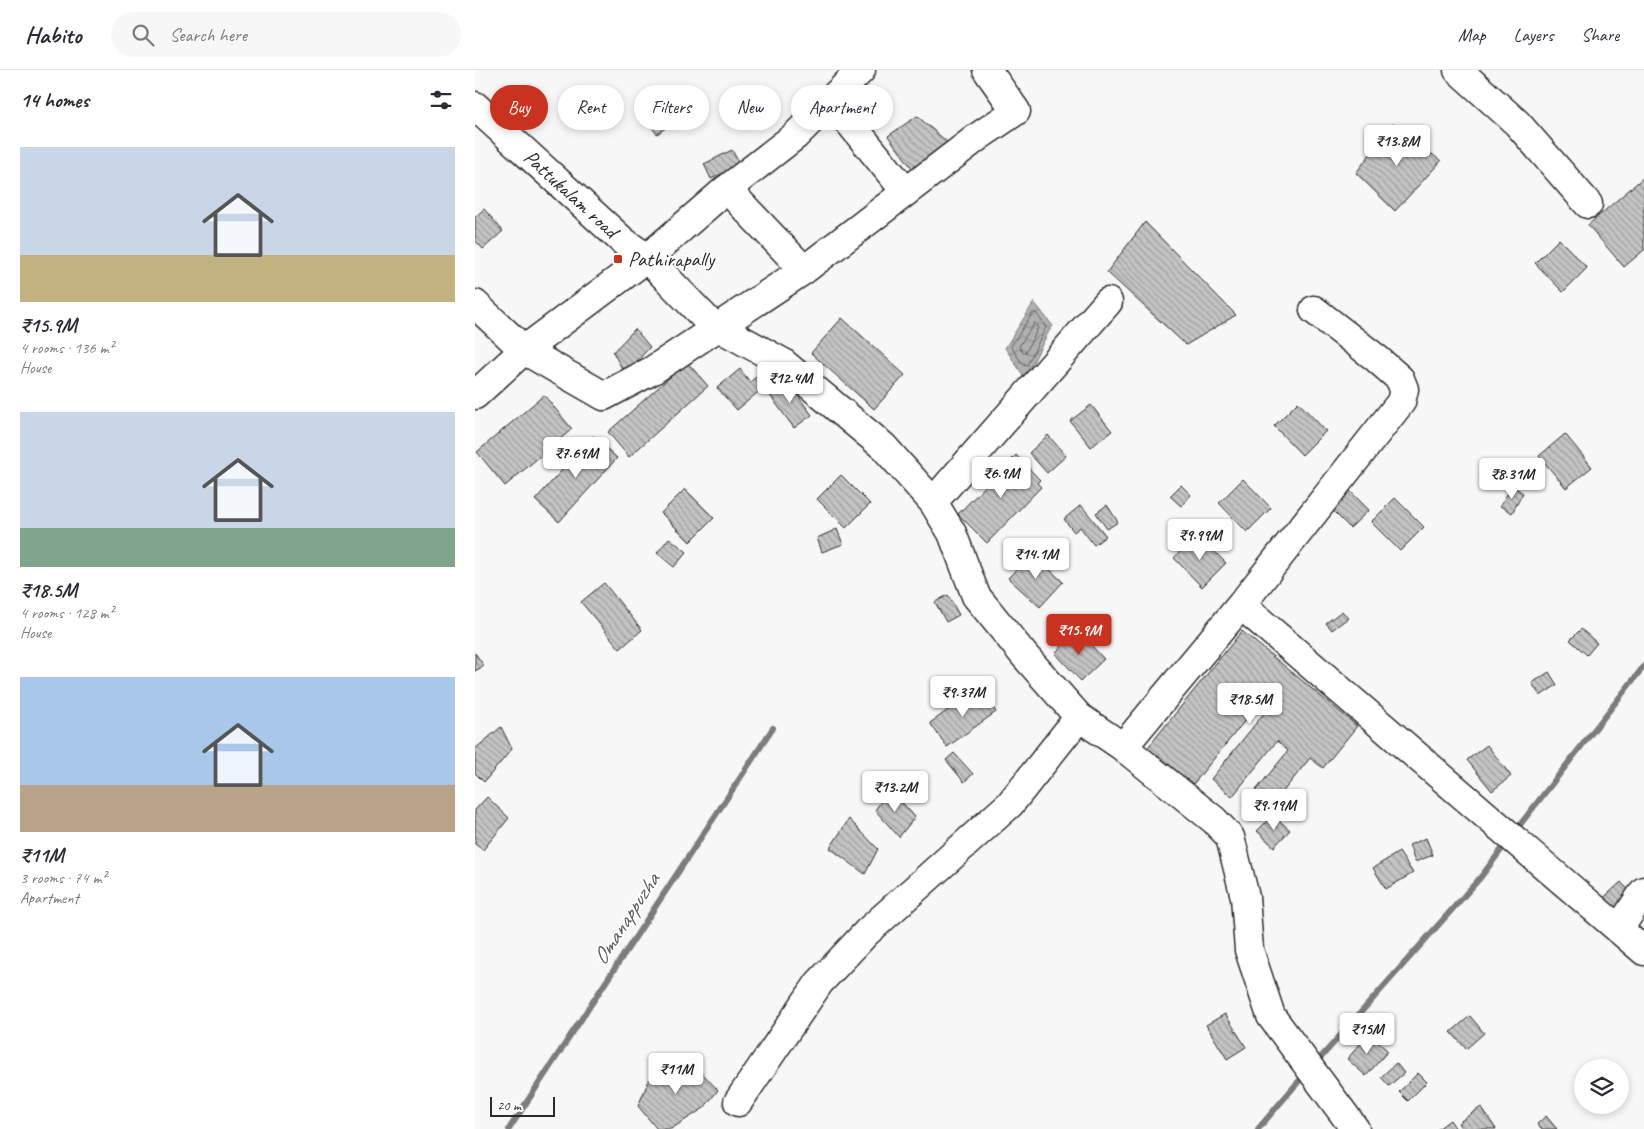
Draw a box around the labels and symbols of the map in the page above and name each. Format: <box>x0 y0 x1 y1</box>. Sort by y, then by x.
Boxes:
pin: ₹13.8M <box>1356 124 1438 167</box>
street label: Pattukalam road <box>518 144 626 246</box>
place label: Pathirapally <box>628 246 716 272</box>
marker: Pathirapally <box>612 253 624 265</box>
pin: ₹12.4M <box>749 362 831 404</box>
pin: ₹7.69M <box>535 436 617 479</box>
pin: ₹6.9M <box>966 456 1036 499</box>
pin: ₹8.31M <box>1471 458 1553 500</box>
pin: ₹9.99M <box>1159 518 1241 561</box>
pin: ₹14.1M <box>995 538 1077 580</box>
pin: ₹15.9M <box>1038 614 1120 656</box>
pin: ₹9.37M <box>922 676 1004 718</box>
pin: ₹18.5M <box>1209 682 1291 725</box>
pin: ₹13.2M <box>854 770 936 813</box>
pin: ₹9.19M <box>1233 788 1315 831</box>
water label: Omanappuzha <box>586 866 667 970</box>
pin: ₹15M <box>1337 1012 1397 1055</box>
pin: ₹11M <box>646 1052 706 1095</box>
scale bar <box>490 1094 555 1117</box>

